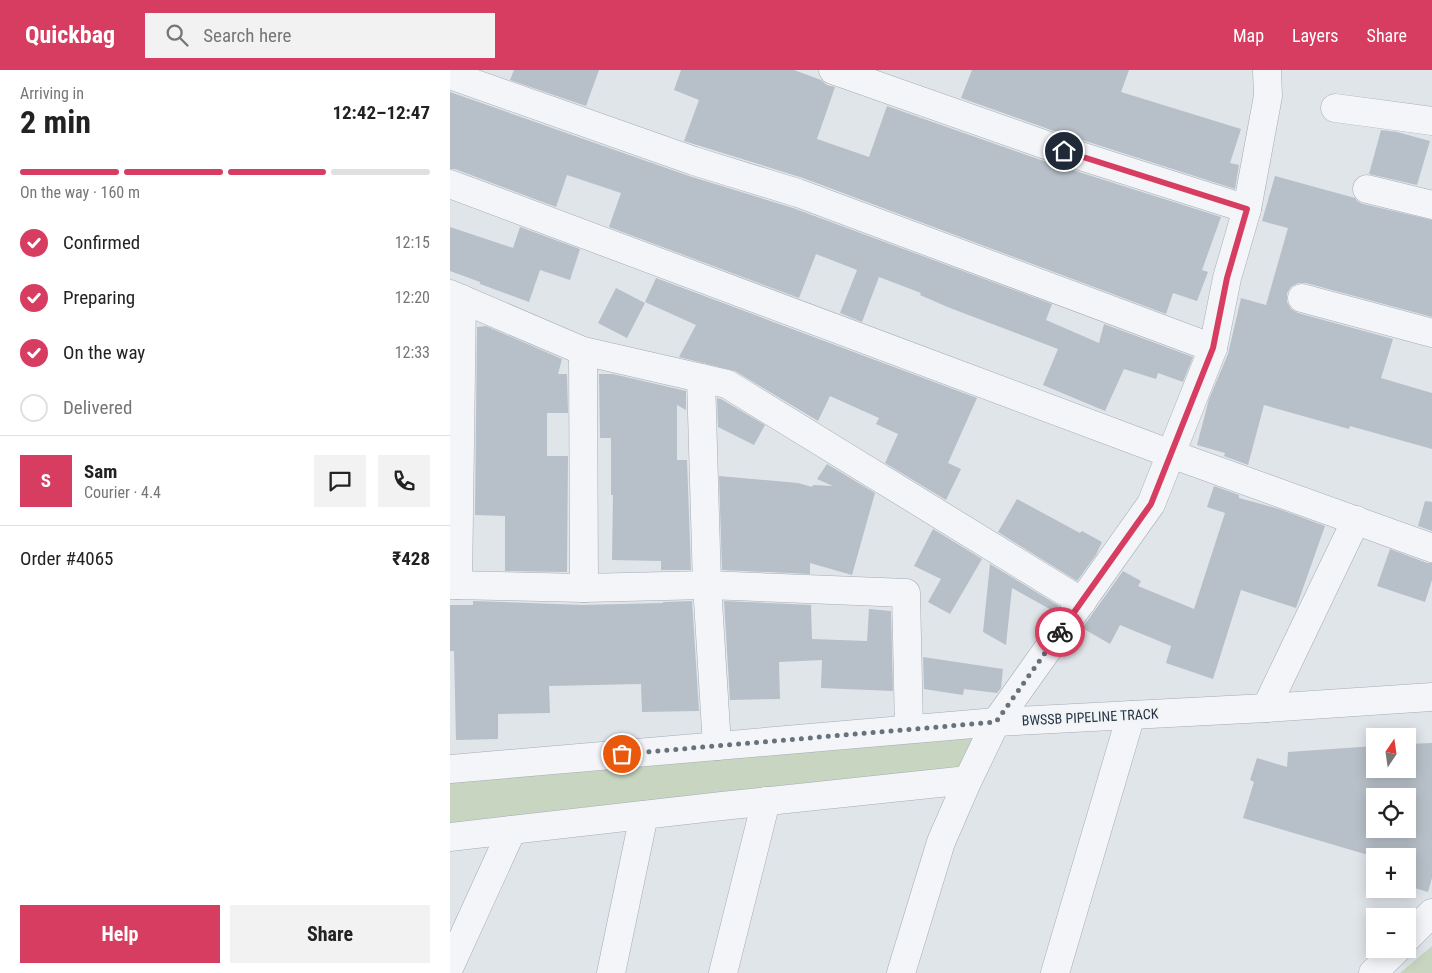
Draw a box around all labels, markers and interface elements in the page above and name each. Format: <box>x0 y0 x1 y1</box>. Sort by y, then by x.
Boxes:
search box <box>145 13 495 58</box>
text: Quickbag <box>25 21 115 49</box>
icon: search <box>163 21 191 49</box>
text: Search here <box>203 24 292 47</box>
text: Map <box>1233 25 1264 46</box>
text: Layers <box>1292 25 1339 46</box>
text: Share <box>1367 25 1407 46</box>
text: Arriving in <box>20 84 84 103</box>
text: 12:42–12:47 <box>332 101 430 124</box>
text: 2 min <box>20 103 91 141</box>
pin <box>1043 130 1085 172</box>
icon: home <box>1050 137 1078 165</box>
text: On the way · 160 m <box>20 183 140 202</box>
icon: check <box>20 229 48 257</box>
text: Confirmed <box>63 231 140 254</box>
text: 12:15 <box>395 233 430 252</box>
icon: check <box>20 284 48 312</box>
text: Preparing <box>63 286 135 309</box>
text: 12:20 <box>395 288 430 307</box>
icon: check <box>20 339 48 367</box>
text: On the way <box>63 341 145 364</box>
text: 12:33 <box>395 343 430 362</box>
text: Delivered <box>63 396 132 419</box>
button: chat <box>314 455 366 507</box>
button: phone <box>378 455 430 507</box>
text: Sam <box>84 460 117 483</box>
text: S <box>41 469 51 492</box>
text: Courier · 4.4 <box>84 483 161 502</box>
text: Order #4065 <box>20 547 113 570</box>
text: ₹428 <box>392 547 430 570</box>
courier <box>1035 607 1085 657</box>
icon: bike <box>1046 618 1074 646</box>
street label: BWSSB PIPELINE TRACK <box>1021 705 1159 729</box>
north arrow <box>1366 728 1416 778</box>
map controls <box>1366 728 1416 958</box>
pin <box>601 733 643 775</box>
icon: bag <box>608 740 636 768</box>
button: locate <box>1366 788 1416 838</box>
button: + <box>1366 848 1416 898</box>
button: Help <box>20 905 220 963</box>
button: Share <box>230 905 430 963</box>
button: − <box>1366 908 1416 958</box>

